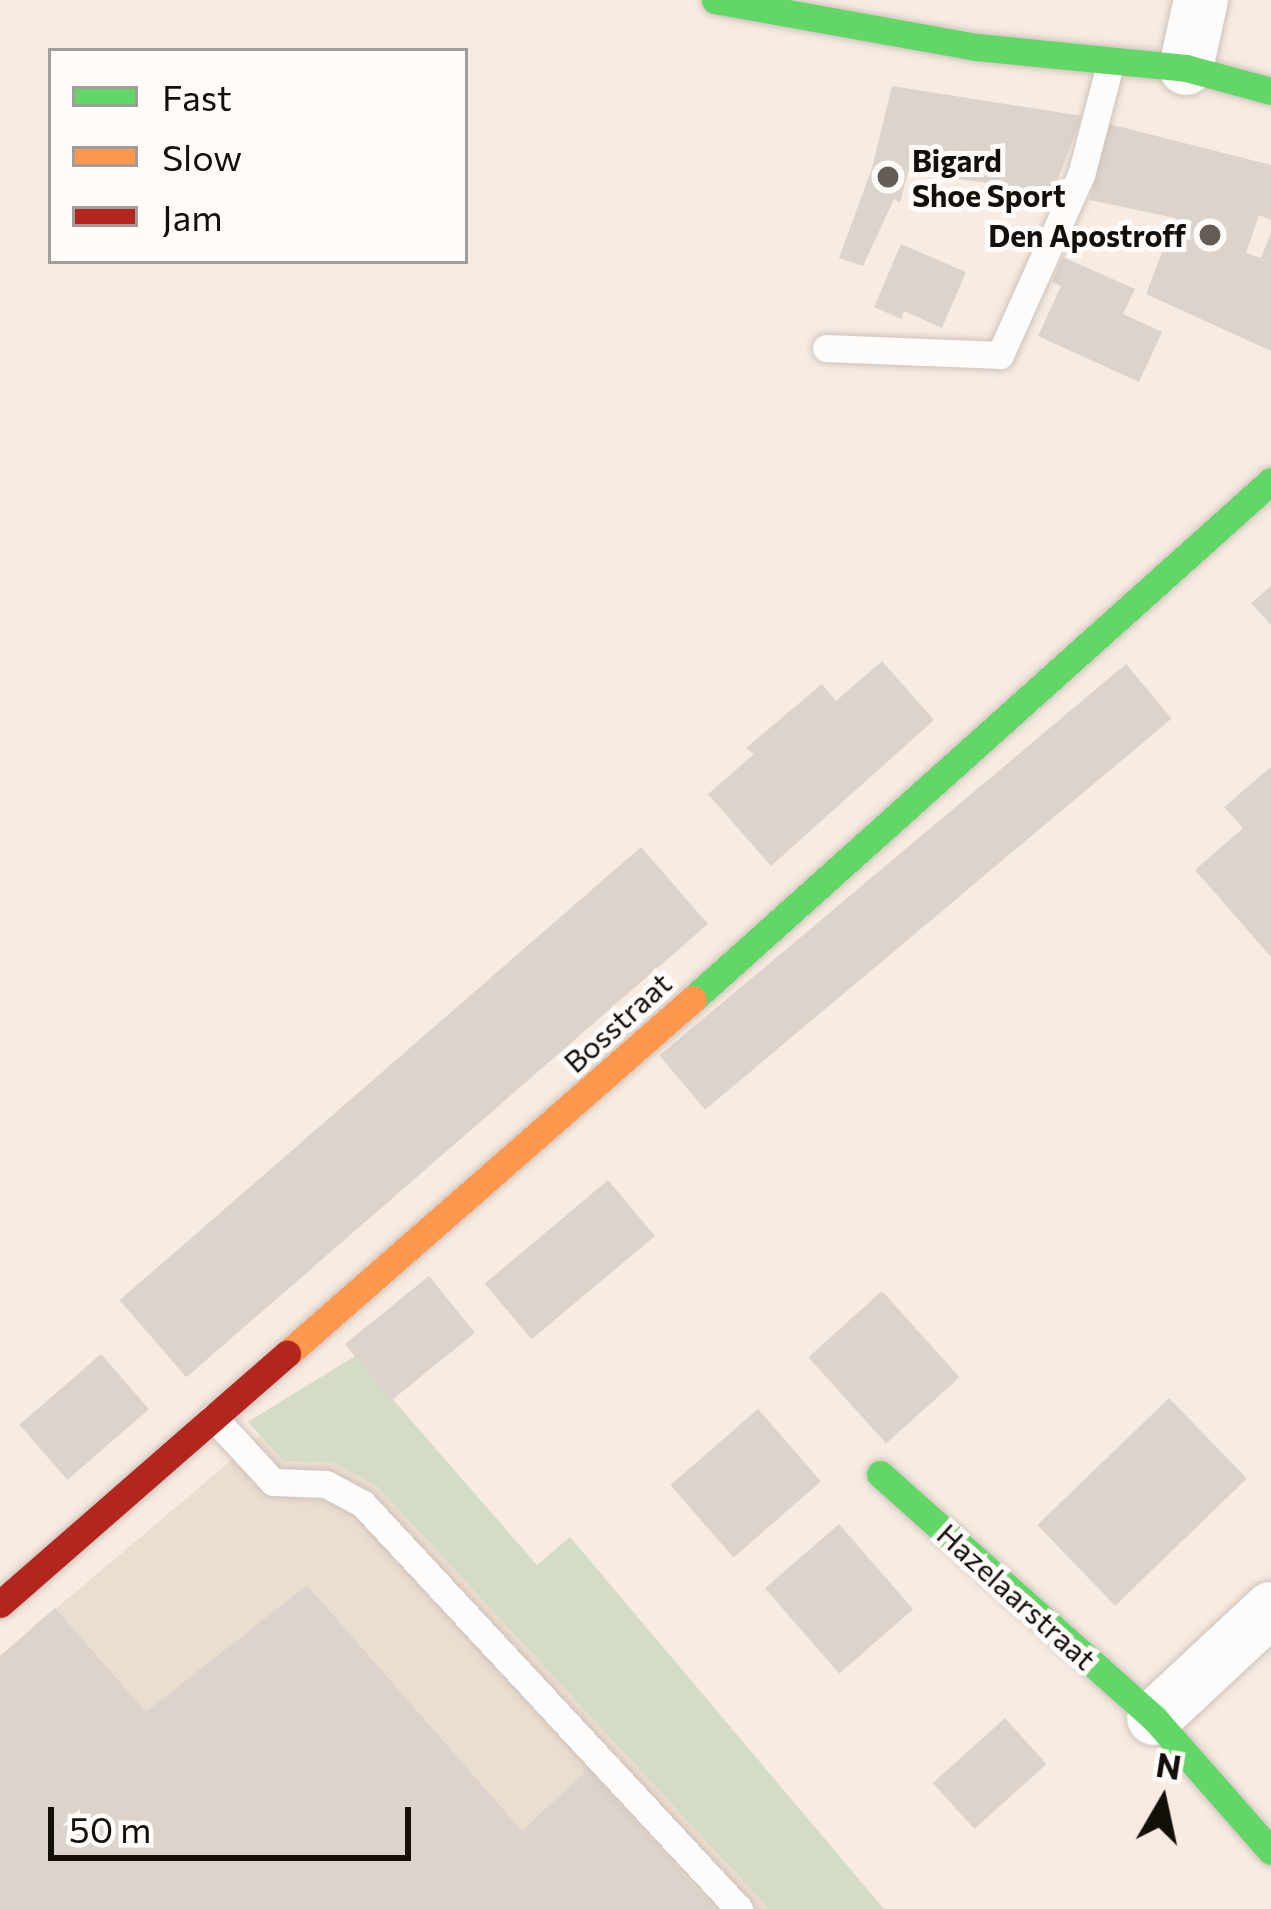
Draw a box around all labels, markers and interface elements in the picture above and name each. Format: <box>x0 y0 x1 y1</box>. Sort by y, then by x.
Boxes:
legend <box>48 48 468 264</box>
text: Fast <box>162 74 232 118</box>
text: Slow <box>162 134 242 178</box>
place label: Bigard Shoe Sport <box>912 142 1066 213</box>
marker: Bigard Shoe Sport <box>875 164 901 190</box>
text: Jam <box>162 194 223 238</box>
place label: Den Apostroff <box>988 217 1186 253</box>
marker: Den Apostroff <box>1197 222 1223 248</box>
street label: Bosstraat <box>556 965 678 1079</box>
street label: Hazelaarstraat <box>930 1516 1104 1676</box>
north arrow <box>1103 1741 1223 1861</box>
text: N <box>1153 1743 1184 1787</box>
scale bar <box>54 1783 417 1857</box>
text: 50 m <box>69 1806 151 1850</box>

